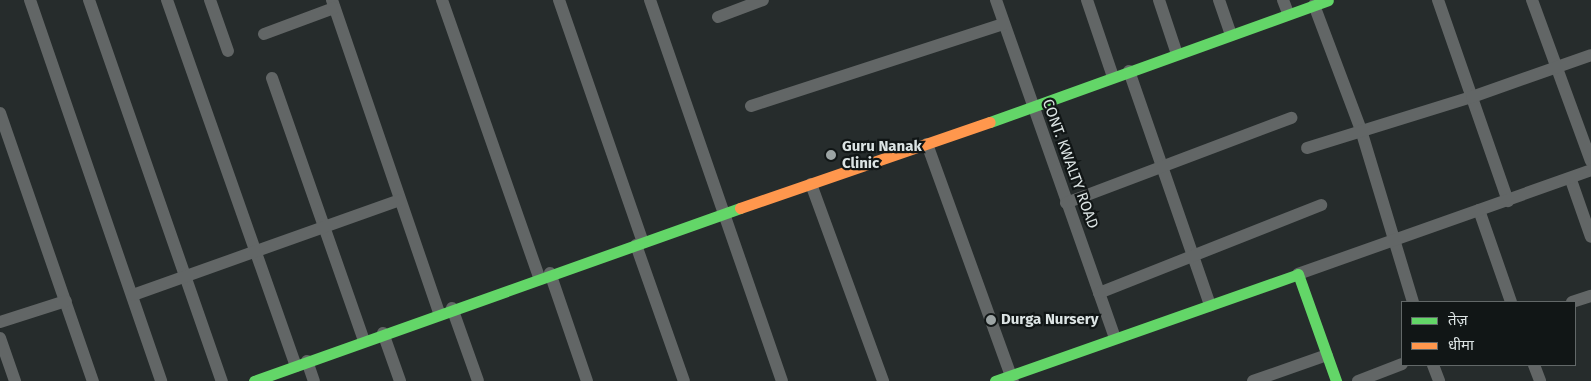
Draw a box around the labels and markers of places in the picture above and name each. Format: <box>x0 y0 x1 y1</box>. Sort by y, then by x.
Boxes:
place label: Guru Nanak Clinic <box>842 137 922 172</box>
marker: Guru Nanak Clinic <box>824 148 838 162</box>
place label: Durga Nursery <box>1001 311 1099 329</box>
marker: Durga Nursery <box>985 314 997 326</box>

